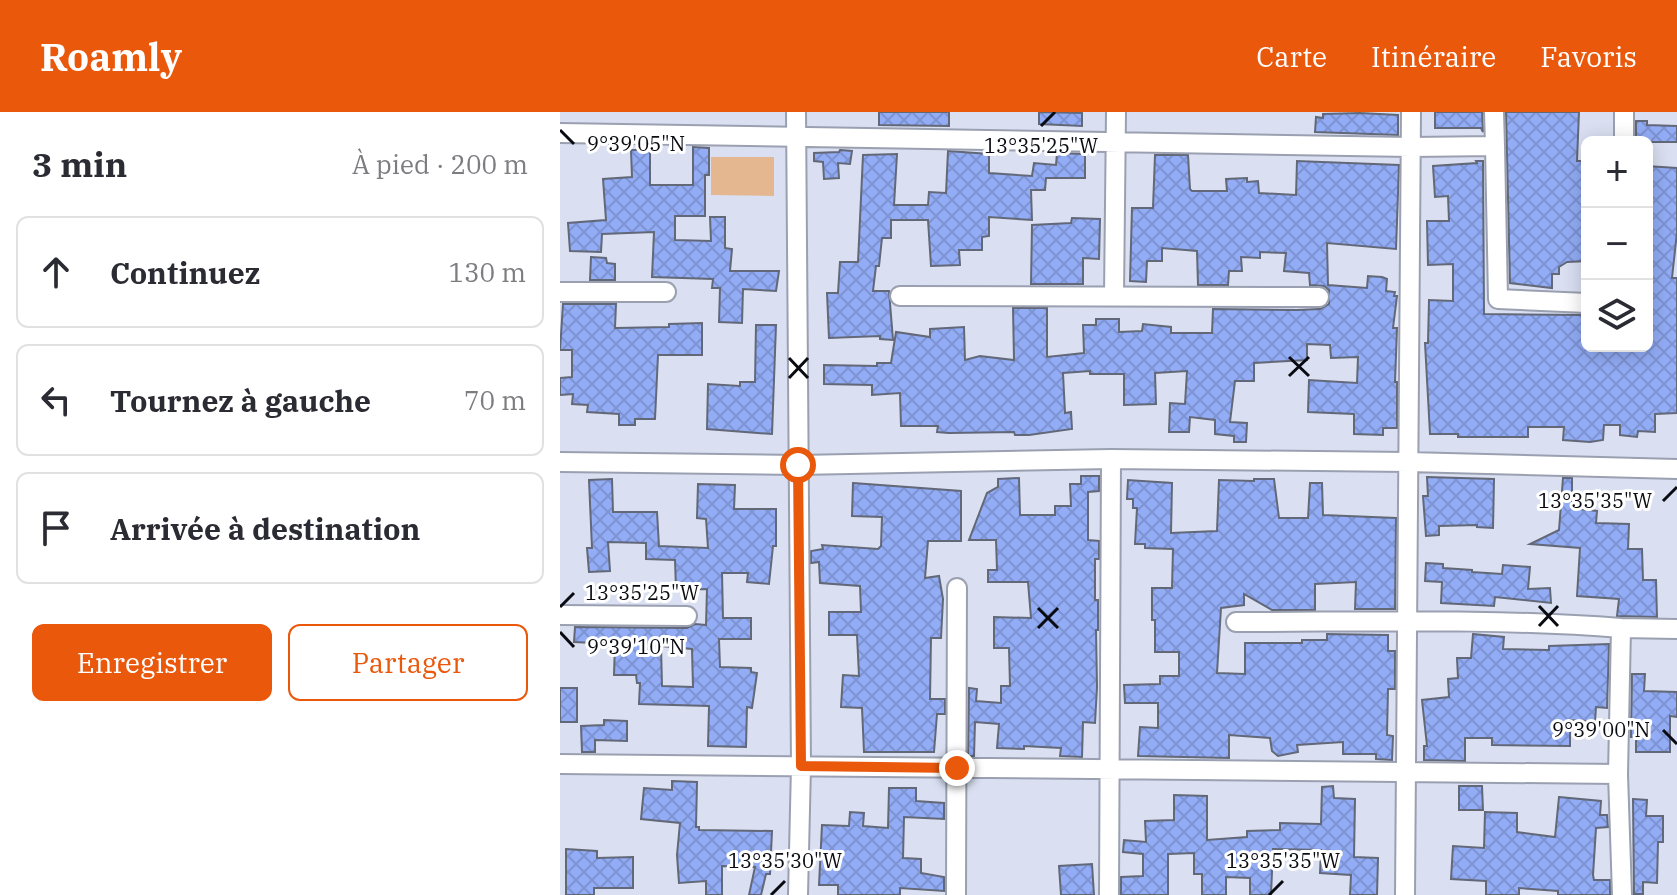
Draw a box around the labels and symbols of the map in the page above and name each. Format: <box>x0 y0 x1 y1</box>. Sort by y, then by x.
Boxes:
text: 9°39'05"N <box>587 130 685 157</box>
text: 13°35'25"W <box>984 132 1098 159</box>
route start <box>780 447 816 483</box>
text: 13°35'35"W <box>1538 487 1652 514</box>
text: 13°35'25"W <box>585 579 699 606</box>
text: 9°39'10"N <box>587 633 685 660</box>
text: 9°39'00"N <box>1552 716 1650 743</box>
route end <box>939 750 975 786</box>
text: 13°35'30"W <box>728 847 842 874</box>
text: 13°35'35"W <box>1226 847 1340 874</box>

